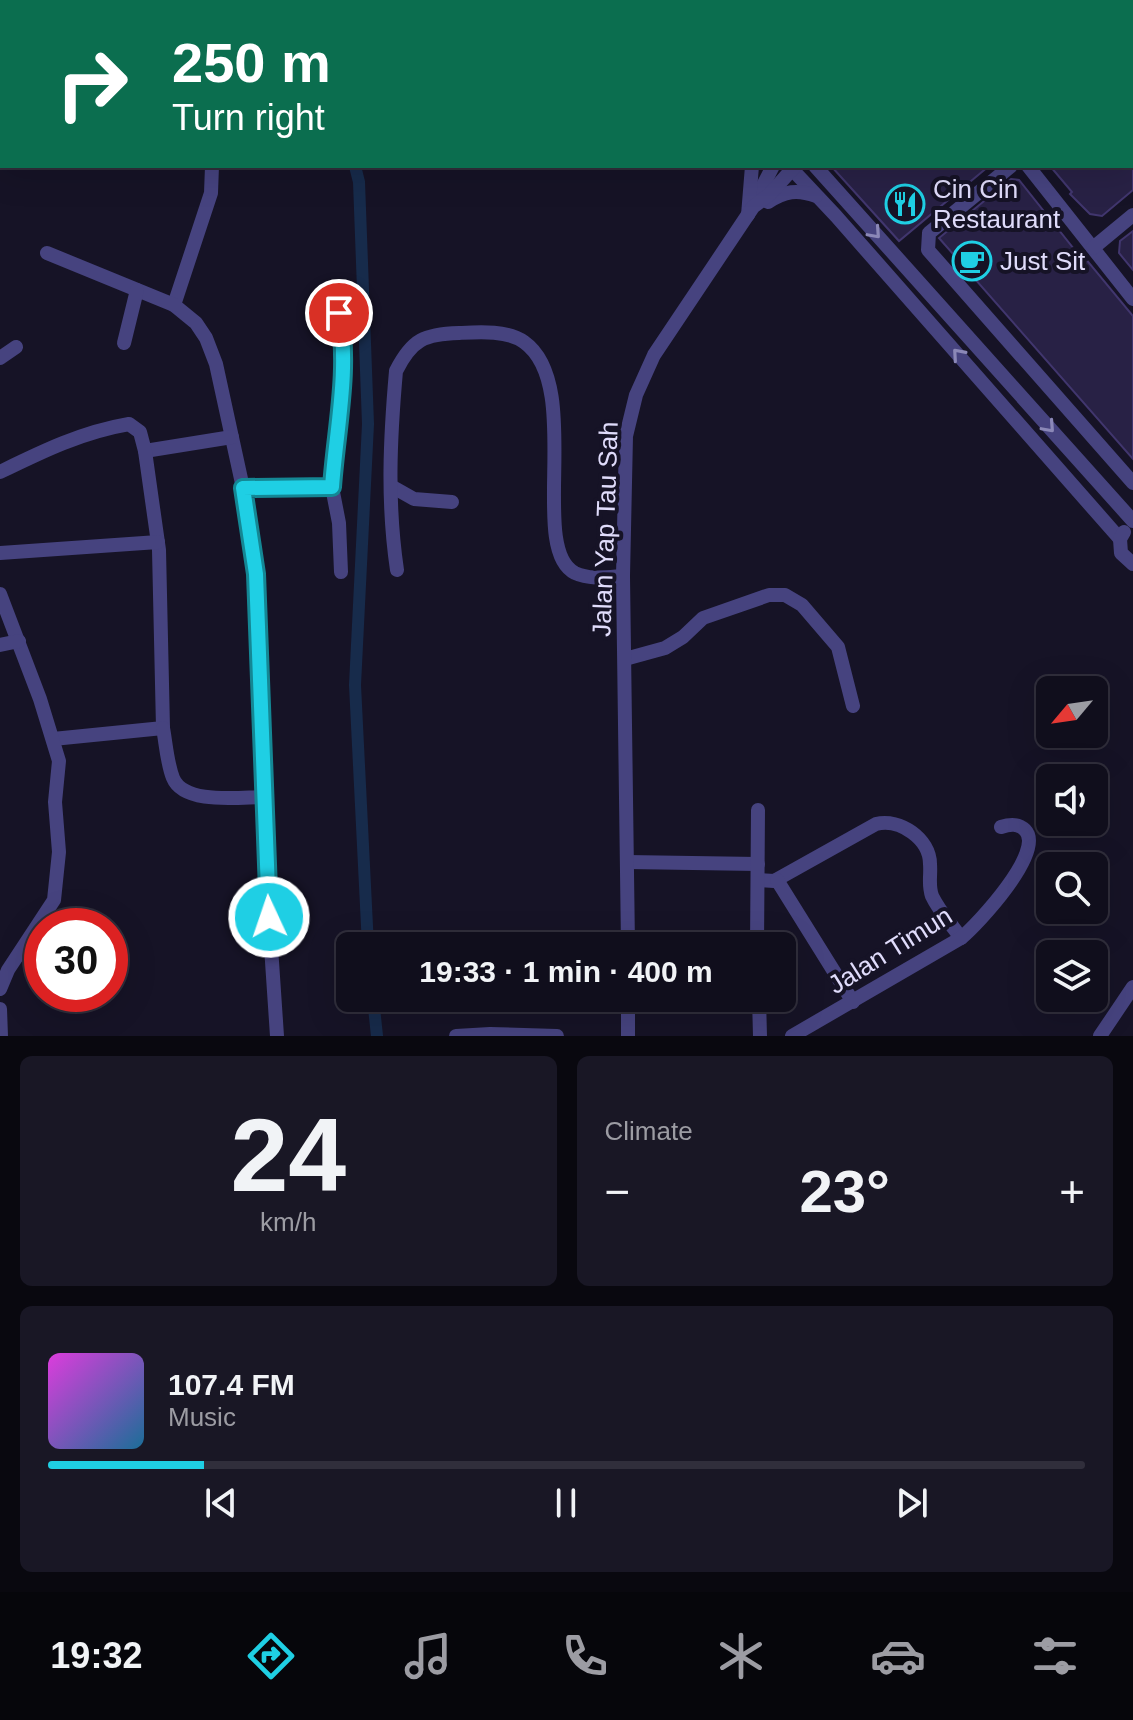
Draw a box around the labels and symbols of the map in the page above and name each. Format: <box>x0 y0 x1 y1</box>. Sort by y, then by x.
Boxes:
place label: Cin Cin Restaurant <box>933 174 1061 234</box>
restaurant icon: Cin Cin Restaurant <box>884 183 926 225</box>
one-way arrow <box>866 224 881 238</box>
cafe icon: Just Sit <box>951 240 993 282</box>
place label: Just Sit <box>1000 246 1086 276</box>
pin <box>305 279 373 347</box>
one-way arrow <box>953 349 967 364</box>
one-way arrow <box>1039 418 1054 432</box>
street label: Jalan Yap Tau Sah <box>586 421 624 637</box>
north arrow <box>1036 676 1108 748</box>
position arrow <box>227 875 311 959</box>
street label: Jalan Timun <box>823 900 957 1000</box>
speed limit sign: 30 <box>24 908 128 1012</box>

